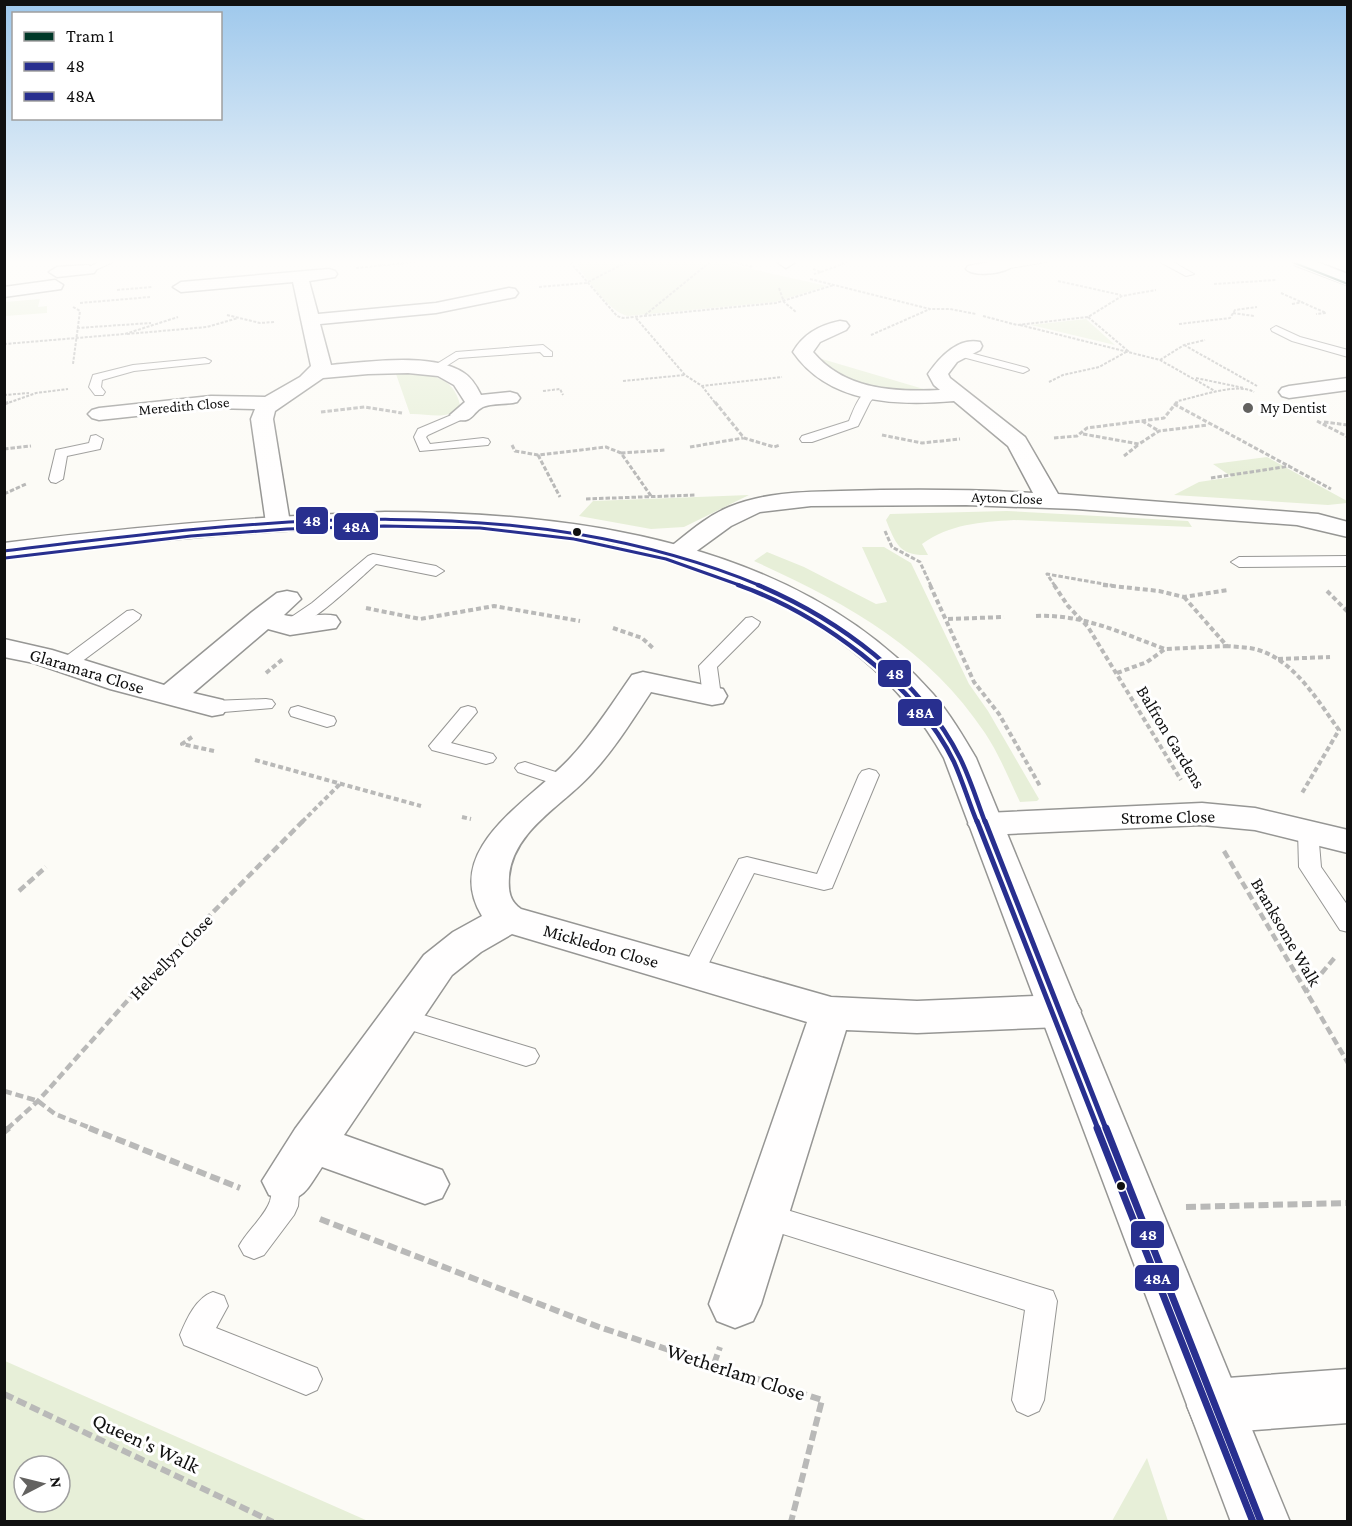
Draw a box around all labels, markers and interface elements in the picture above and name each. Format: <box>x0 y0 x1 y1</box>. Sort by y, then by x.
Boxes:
legend <box>12 12 222 120</box>
text: Tram 1 <box>66 26 114 46</box>
text: 48 <box>66 56 85 76</box>
text: 48A <box>66 86 96 106</box>
street label: Meredith Close <box>138 394 230 418</box>
place label: My Dentist <box>1260 400 1328 417</box>
marker: My Dentist <box>1241 401 1255 415</box>
street label: Ayton Close <box>971 489 1043 508</box>
line badge: 48 <box>295 506 329 535</box>
text: 48 <box>303 512 321 529</box>
line badge: 48A <box>333 512 379 541</box>
text: 48A <box>342 518 370 535</box>
unlabelled marker <box>571 526 583 538</box>
street label: Glaramara Close <box>27 644 147 698</box>
line badge: 48 <box>877 659 912 688</box>
text: 48 <box>886 665 904 682</box>
street label: Balfron Gardens <box>1133 682 1209 792</box>
line badge: 48A <box>897 698 943 727</box>
text: 48A <box>906 704 934 721</box>
street label: Strome Close <box>1121 806 1215 828</box>
street label: Branksome Walk <box>1247 874 1325 990</box>
street label: Helvellyn Close <box>125 910 217 1004</box>
street label: Mickledon Close <box>541 920 661 972</box>
unlabelled marker <box>1115 1180 1127 1192</box>
line badge: 48 <box>1130 1220 1165 1249</box>
text: 48 <box>1139 1226 1157 1243</box>
line badge: 48A <box>1134 1264 1180 1292</box>
text: 48A <box>1143 1270 1171 1287</box>
street label: Wetherlam Close <box>664 1338 808 1406</box>
street label: Queen's Walk <box>89 1408 203 1478</box>
north arrow <box>12 1454 72 1514</box>
text: N <box>47 1476 66 1489</box>

